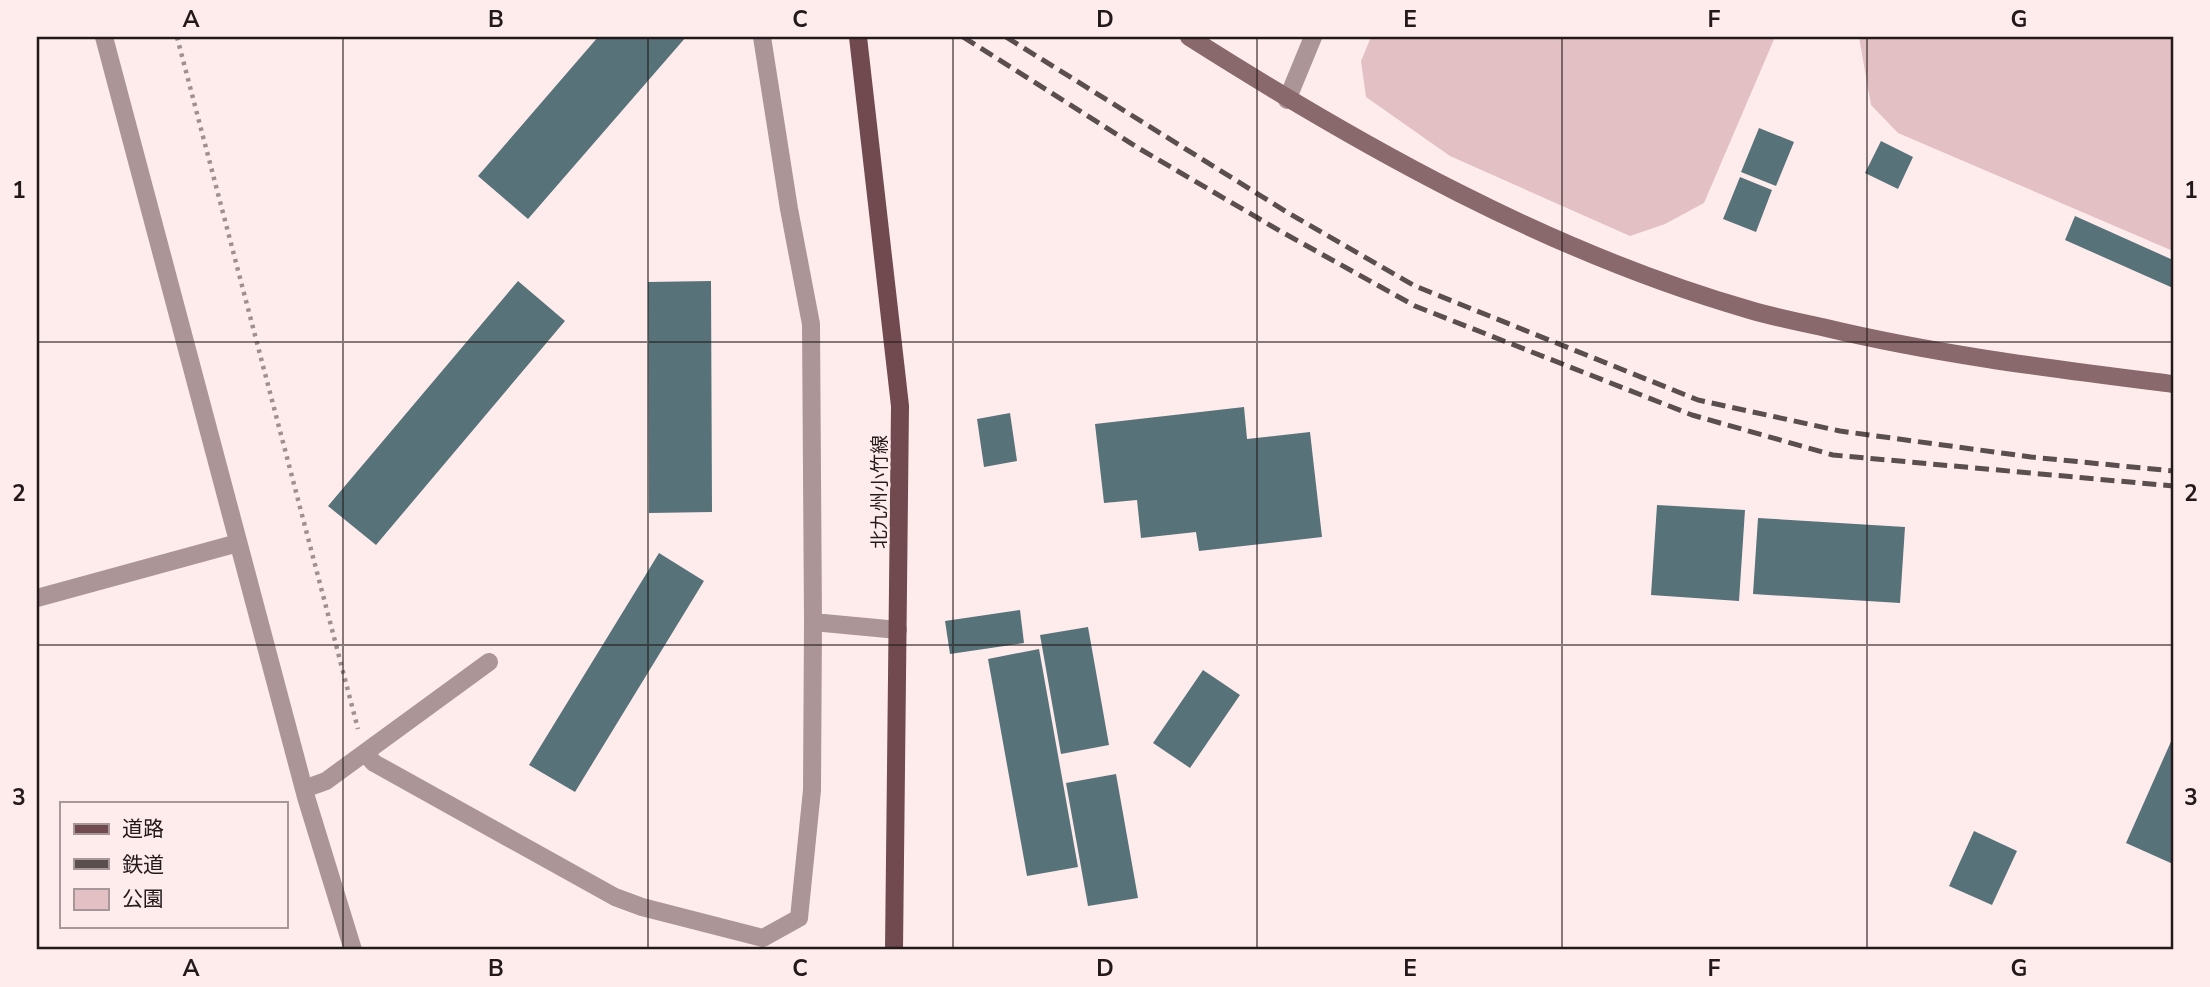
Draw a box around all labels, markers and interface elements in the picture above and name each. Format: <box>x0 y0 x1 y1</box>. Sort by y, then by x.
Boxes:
text: A <box>182 4 200 35</box>
text: B <box>488 4 504 35</box>
text: C <box>792 4 808 35</box>
text: D <box>1096 4 1114 35</box>
text: E <box>1403 4 1417 35</box>
text: F <box>1708 4 1721 35</box>
text: G <box>2011 4 2027 35</box>
text: 1 <box>12 175 26 206</box>
text: 1 <box>2184 175 2198 206</box>
street label: 北九州小竹線 <box>867 435 893 549</box>
text: 2 <box>12 478 26 509</box>
text: 2 <box>2184 478 2198 509</box>
text: 3 <box>12 782 26 813</box>
text: 3 <box>2184 782 2198 813</box>
legend <box>60 802 287 928</box>
text: 道路 <box>122 815 164 843</box>
text: 鉄道 <box>122 851 164 879</box>
text: 公園 <box>122 885 164 913</box>
text: A <box>182 953 200 984</box>
text: B <box>488 953 504 984</box>
text: C <box>792 953 808 984</box>
text: D <box>1096 953 1114 984</box>
text: E <box>1403 953 1417 984</box>
text: F <box>1708 953 1721 984</box>
text: G <box>2011 953 2027 984</box>

